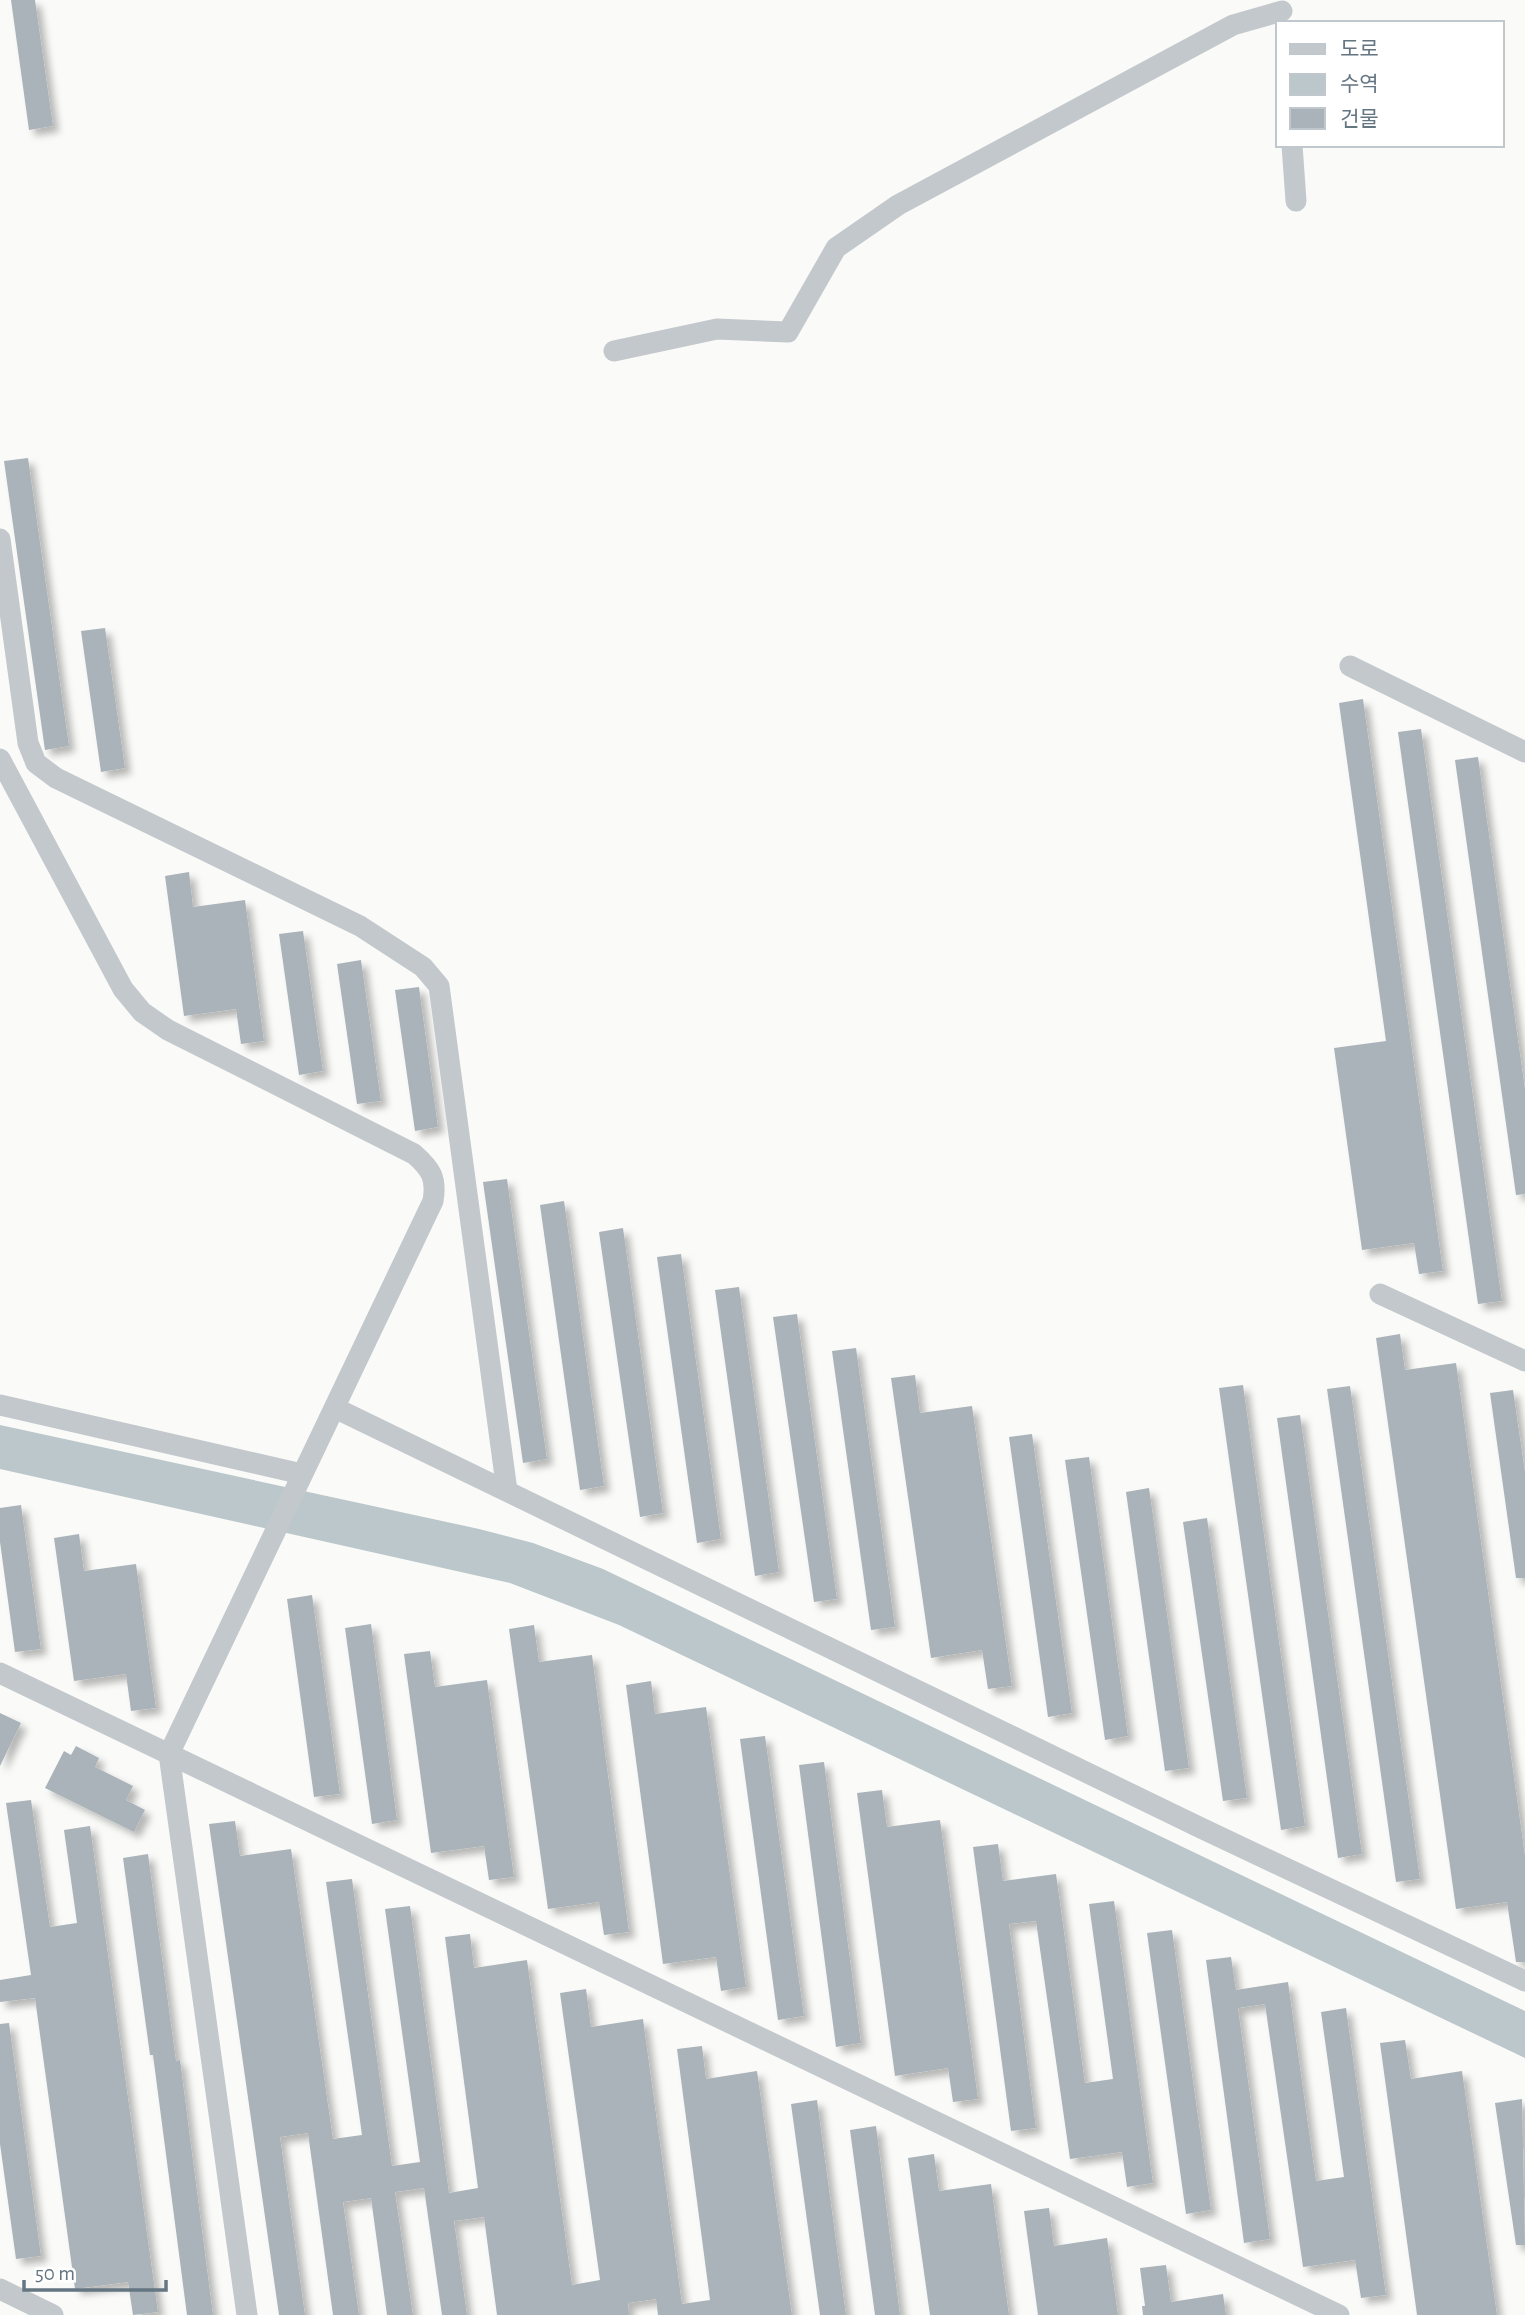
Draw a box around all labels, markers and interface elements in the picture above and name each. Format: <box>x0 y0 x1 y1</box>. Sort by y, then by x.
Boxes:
legend <box>1276 21 1504 147</box>
text: 도로 <box>1340 39 1379 60</box>
text: 수역 <box>1340 73 1379 95</box>
text: 건물 <box>1340 108 1379 130</box>
scale bar <box>24 2248 166 2292</box>
text: 50 m <box>35 2263 75 2284</box>

